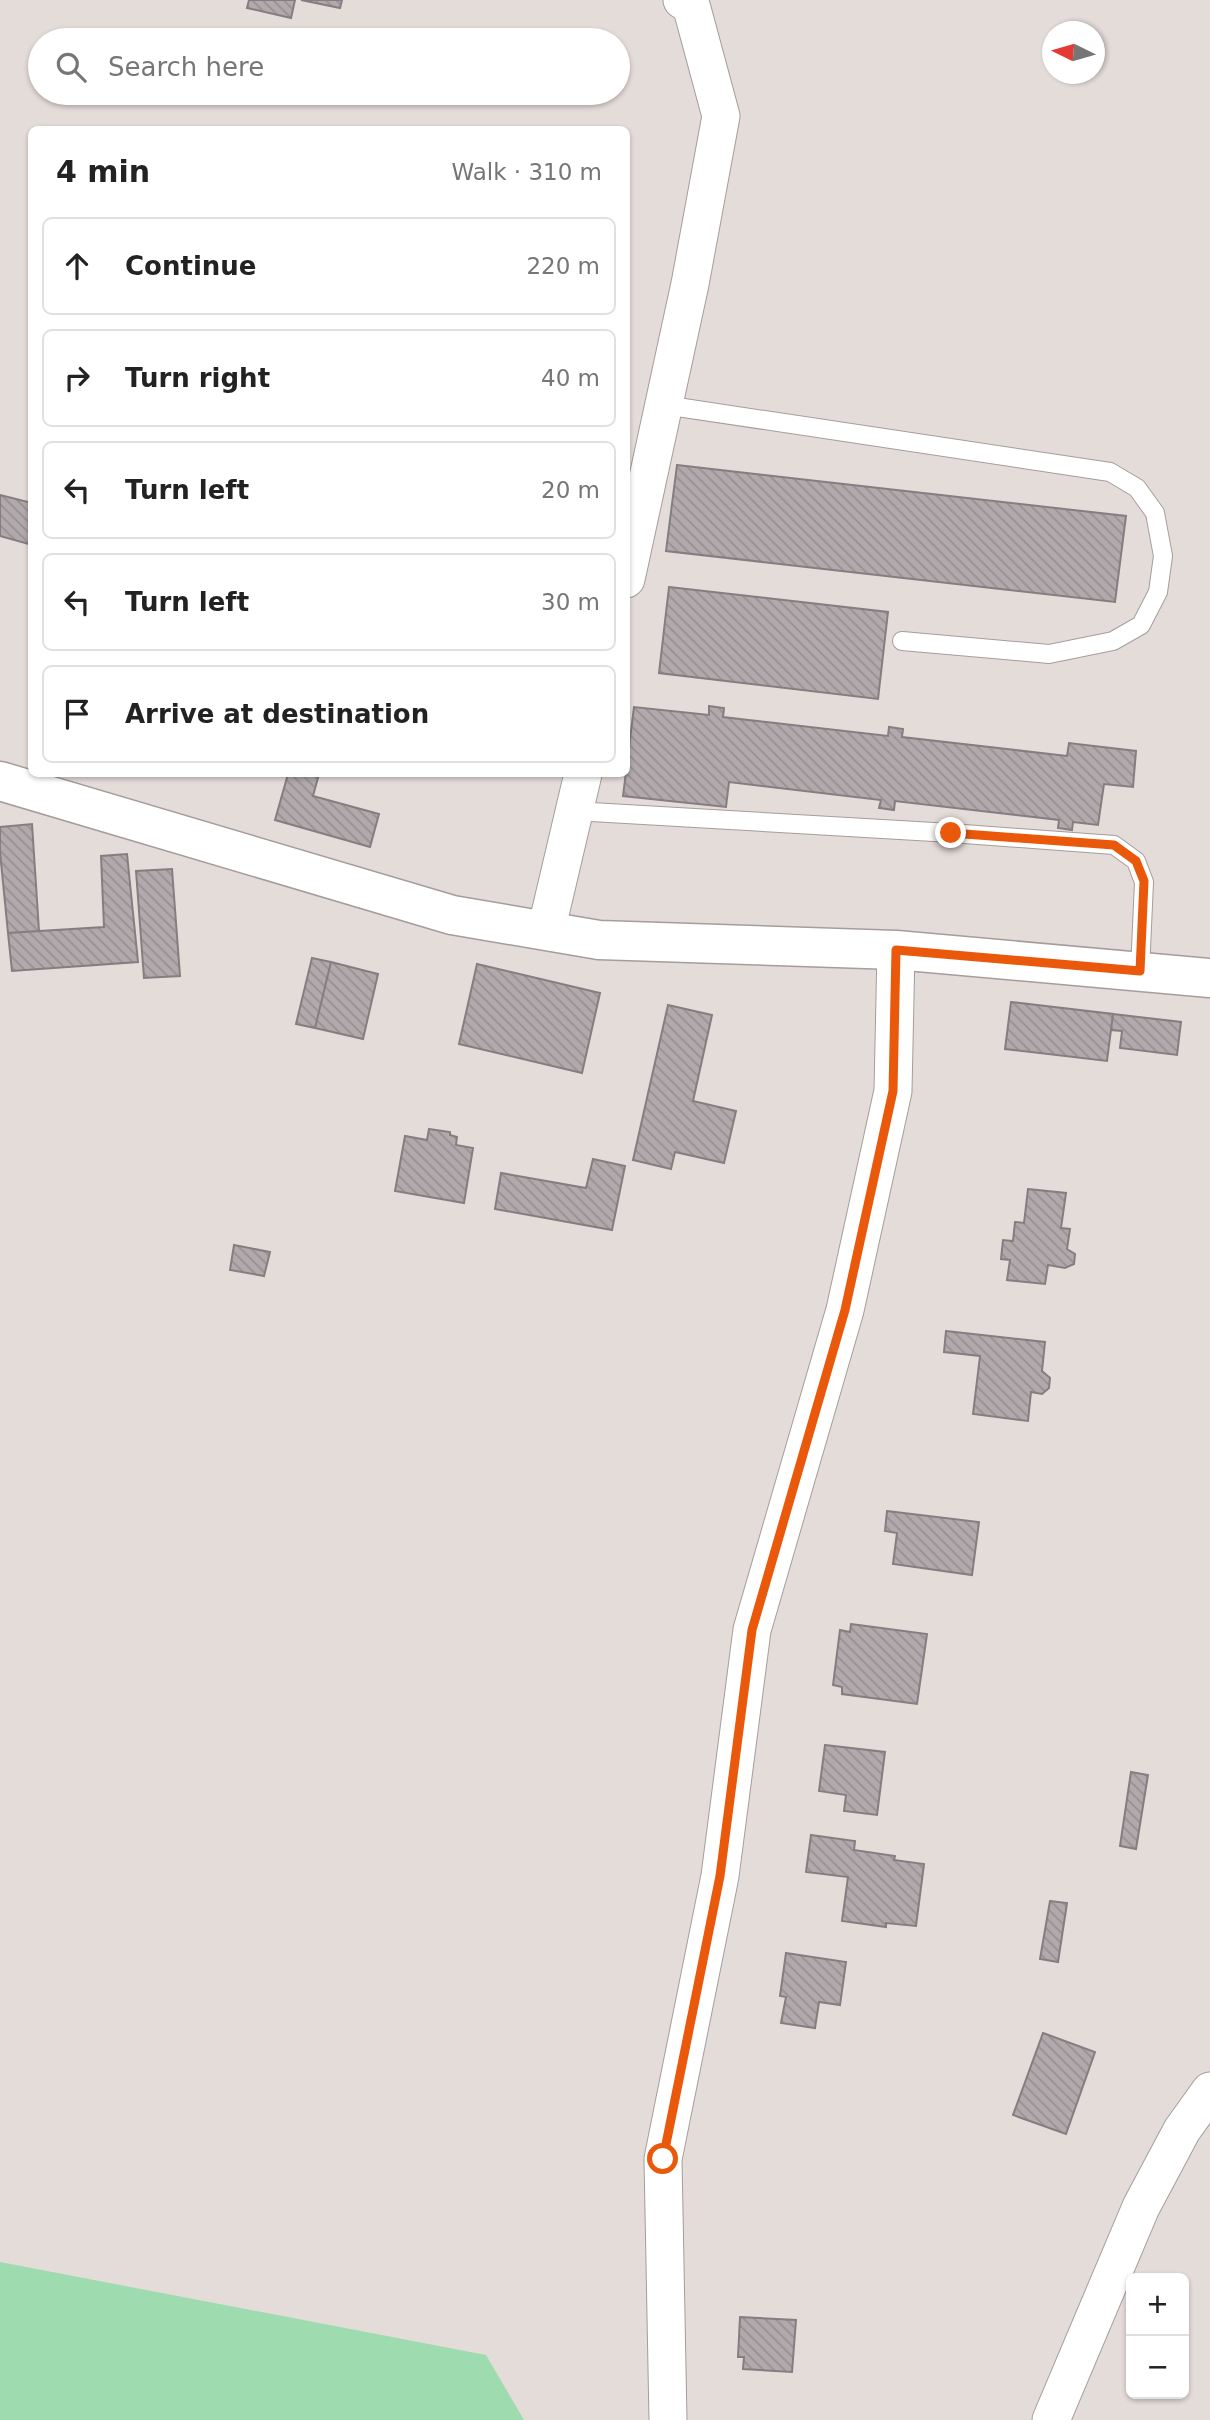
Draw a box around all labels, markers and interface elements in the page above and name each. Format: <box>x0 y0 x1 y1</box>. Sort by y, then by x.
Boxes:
north arrow <box>1042 21 1105 84</box>
search box <box>28 28 630 105</box>
icon: search <box>52 48 90 86</box>
text: Search here <box>108 52 264 82</box>
text: 4 min <box>56 154 150 189</box>
text: Walk · 310 m <box>451 159 602 185</box>
icon: ahead <box>58 247 96 285</box>
text: Continue <box>125 251 256 281</box>
text: 220 m <box>526 253 600 279</box>
icon: right <box>58 359 96 397</box>
text: Turn right <box>125 363 270 393</box>
text: 40 m <box>541 365 600 391</box>
icon: left <box>58 471 96 509</box>
text: Turn left <box>125 475 249 505</box>
text: 20 m <box>541 477 600 503</box>
icon: left <box>58 583 96 621</box>
text: Turn left <box>125 587 249 617</box>
text: 30 m <box>541 589 600 615</box>
icon: arrive <box>58 695 96 733</box>
text: Arrive at destination <box>125 699 429 729</box>
route end <box>935 817 966 848</box>
route start <box>647 2143 678 2174</box>
map controls <box>1126 2273 1189 2399</box>
button: + <box>1126 2273 1189 2336</box>
button: − <box>1126 2336 1189 2399</box>

